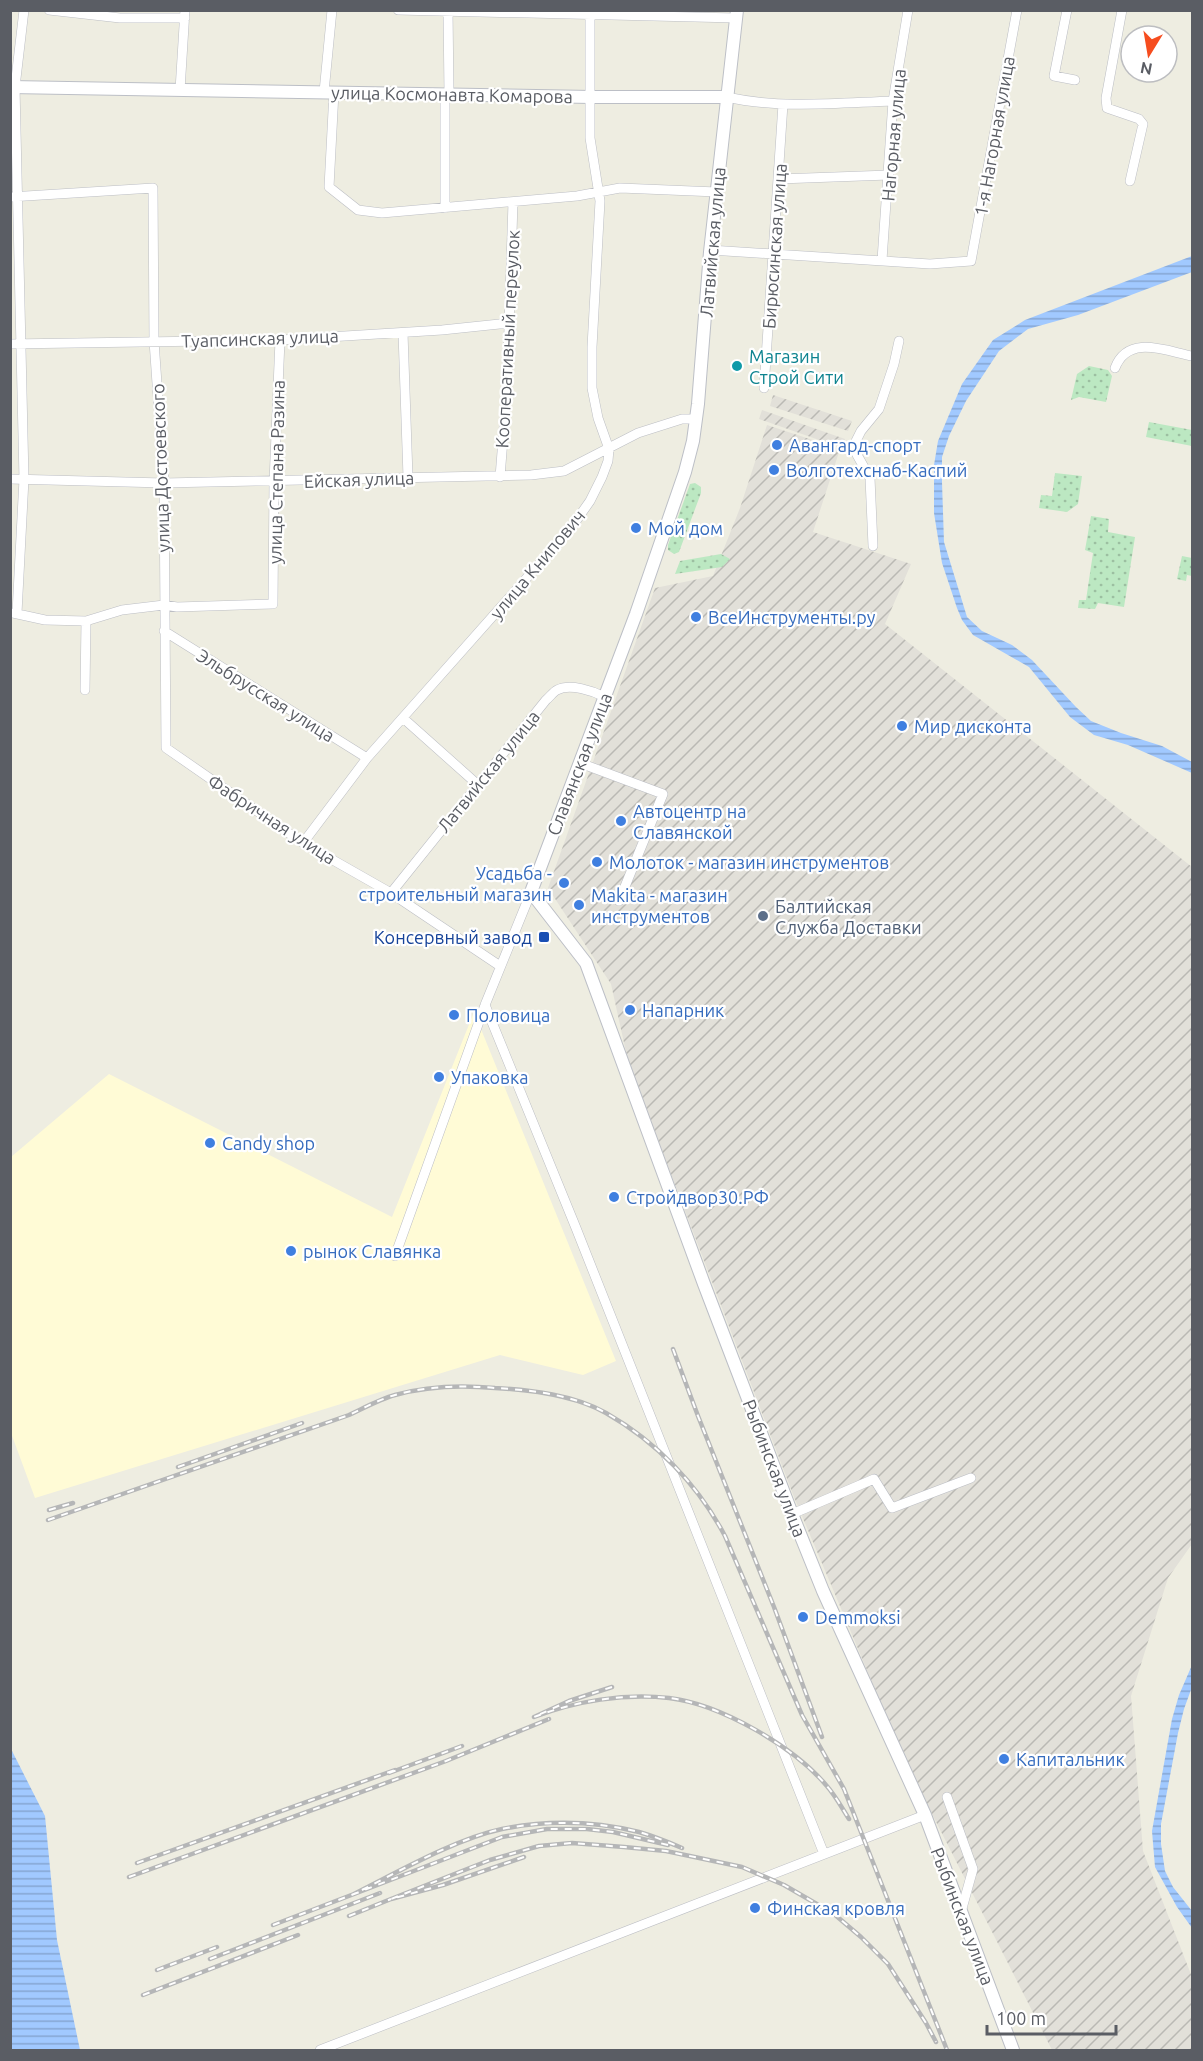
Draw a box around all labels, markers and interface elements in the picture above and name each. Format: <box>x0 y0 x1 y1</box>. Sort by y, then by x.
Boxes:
north arrow <box>1119 24 1179 84</box>
street label: 1-я Нагорная улица <box>970 54 1018 218</box>
text: N <box>1139 59 1154 79</box>
street label: Нагорная улица <box>877 68 909 202</box>
street label: улица Космонавта Комарова <box>331 82 573 106</box>
street label: Бирюсинская улица <box>758 162 790 330</box>
street label: Латвийская улица <box>695 166 729 318</box>
street label: Кооперативный переулок <box>491 229 523 449</box>
street label: Туапсинская улица <box>181 325 339 351</box>
place label: Магазин Строй Сити <box>749 346 844 387</box>
marker: Магазин Строй Сити <box>730 359 744 373</box>
street label: улица Степана Разина <box>264 380 288 564</box>
street label: улица Достоевского <box>147 383 173 553</box>
place label: Авангард-cпорт <box>789 435 921 455</box>
marker: Авангард-cпорт <box>770 438 784 452</box>
place label: Волготехснаб-Каспий <box>786 460 967 480</box>
marker: Волготехснаб-Каспий <box>767 463 781 477</box>
street label: Ейская улица <box>303 467 415 491</box>
street label: улица Книпович <box>485 505 589 623</box>
place label: Мой дом <box>648 518 723 538</box>
marker: Мой дом <box>629 521 643 535</box>
place label: ВсеИнструменты.ру <box>708 607 876 627</box>
marker: ВсеИнструменты.ру <box>689 610 703 624</box>
street label: Эльбрусская улица <box>193 644 339 746</box>
street label: Славянская улица <box>543 690 615 838</box>
street label: Латвийская улица <box>433 706 543 836</box>
place label: Мир дисконта <box>914 716 1032 736</box>
marker: Мир дисконта <box>895 719 909 733</box>
street label: Фабричная улица <box>204 770 340 868</box>
place label: Автоцентр на Славянской <box>633 801 746 842</box>
marker: Автоцентр на Славянской <box>614 814 628 828</box>
place label: Молоток - магазин инструментов <box>609 852 889 872</box>
marker: Молоток - магазин инструментов <box>590 855 604 869</box>
place label: Усадьба - строительный магазин <box>359 863 552 904</box>
marker: Усадьба - строительный магазин <box>557 876 571 890</box>
place label: Makita - магазин инструментов <box>591 885 728 926</box>
place label: Балтийская Служба Доставки <box>775 896 922 937</box>
marker: Makita - магазин инструментов <box>572 898 586 912</box>
marker: Балтийская Служба Доставки <box>756 909 770 923</box>
place label: Консервный завод <box>374 927 532 947</box>
marker: Консервный завод <box>537 930 551 944</box>
place label: Напарник <box>642 1000 724 1020</box>
marker: Напарник <box>623 1003 637 1017</box>
place label: Половица <box>466 1005 550 1025</box>
marker: Половица <box>447 1008 461 1022</box>
place label: Упаковка <box>451 1067 528 1087</box>
marker: Упаковка <box>432 1070 446 1084</box>
place label: Candy shop <box>222 1133 315 1153</box>
marker: Candy shop <box>203 1136 217 1150</box>
place label: Стройдвор30.РФ <box>626 1187 769 1207</box>
marker: Стройдвор30.РФ <box>607 1190 621 1204</box>
place label: рынок Славянка <box>303 1241 441 1261</box>
marker: рынок Славянка <box>284 1244 298 1258</box>
street label: Рыбинская улица <box>740 1396 810 1540</box>
place label: Demmoksi <box>815 1607 901 1627</box>
marker: Demmoksi <box>796 1610 810 1624</box>
place label: Капитальник <box>1016 1749 1125 1769</box>
marker: Капитальник <box>997 1752 1011 1766</box>
street label: Рыбинская улица <box>928 1844 998 1988</box>
place label: Финская кровля <box>767 1898 905 1918</box>
marker: Финская кровля <box>748 1901 762 1915</box>
scale bar <box>987 1998 1116 2036</box>
text: 100 m <box>996 2008 1046 2028</box>

